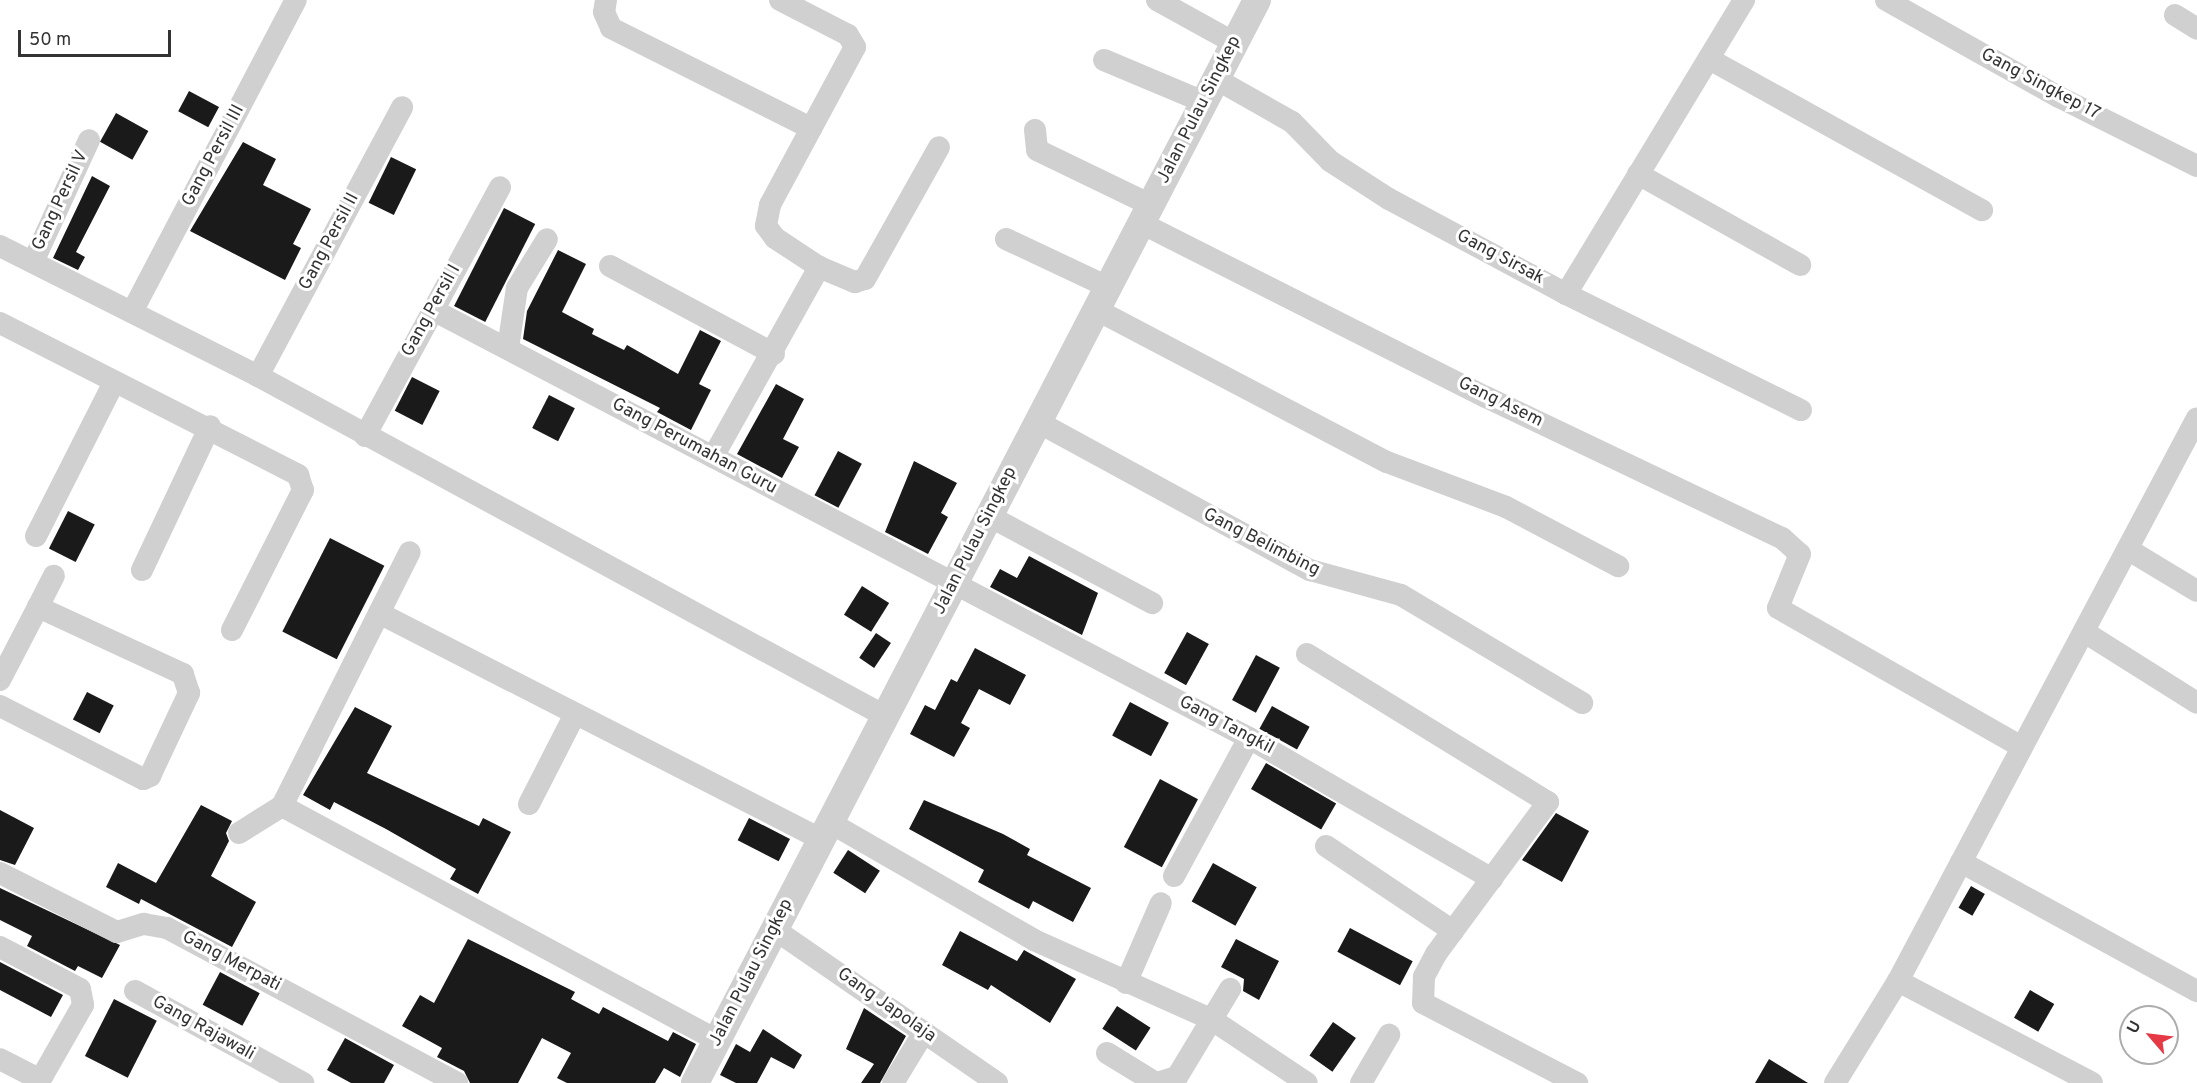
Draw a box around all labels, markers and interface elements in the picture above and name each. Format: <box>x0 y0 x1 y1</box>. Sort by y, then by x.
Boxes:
scale bar <box>21 18 174 56</box>
text: 50 m <box>29 29 71 52</box>
street label: Jalan Pulau Singkep <box>1153 33 1247 187</box>
street label: Gang Singkep 17 <box>1977 44 2103 126</box>
street label: Gang Persil III <box>178 101 250 211</box>
street label: Gang Persil V <box>28 147 94 255</box>
street label: Gang Persil II <box>295 190 365 294</box>
street label: Gang Sirsak <box>1452 226 1548 290</box>
street label: Gang Persil I <box>398 261 466 361</box>
street label: Gang Asem <box>1454 373 1546 433</box>
street label: Gang Perumahan Guru <box>608 394 780 500</box>
street label: Jalan Pulau Singkep <box>929 464 1023 618</box>
street label: Gang Belimbing <box>1199 504 1323 582</box>
street label: Gang Tangkil <box>1174 692 1278 760</box>
street label: Jalan Pulau Singkep <box>705 896 799 1050</box>
street label: Gang Merpati <box>178 927 284 997</box>
street label: Gang Japolaja <box>832 964 940 1048</box>
street label: Gang Rajawali <box>148 992 258 1066</box>
north arrow <box>2119 1005 2179 1065</box>
text: U <box>2123 1018 2146 1037</box>

